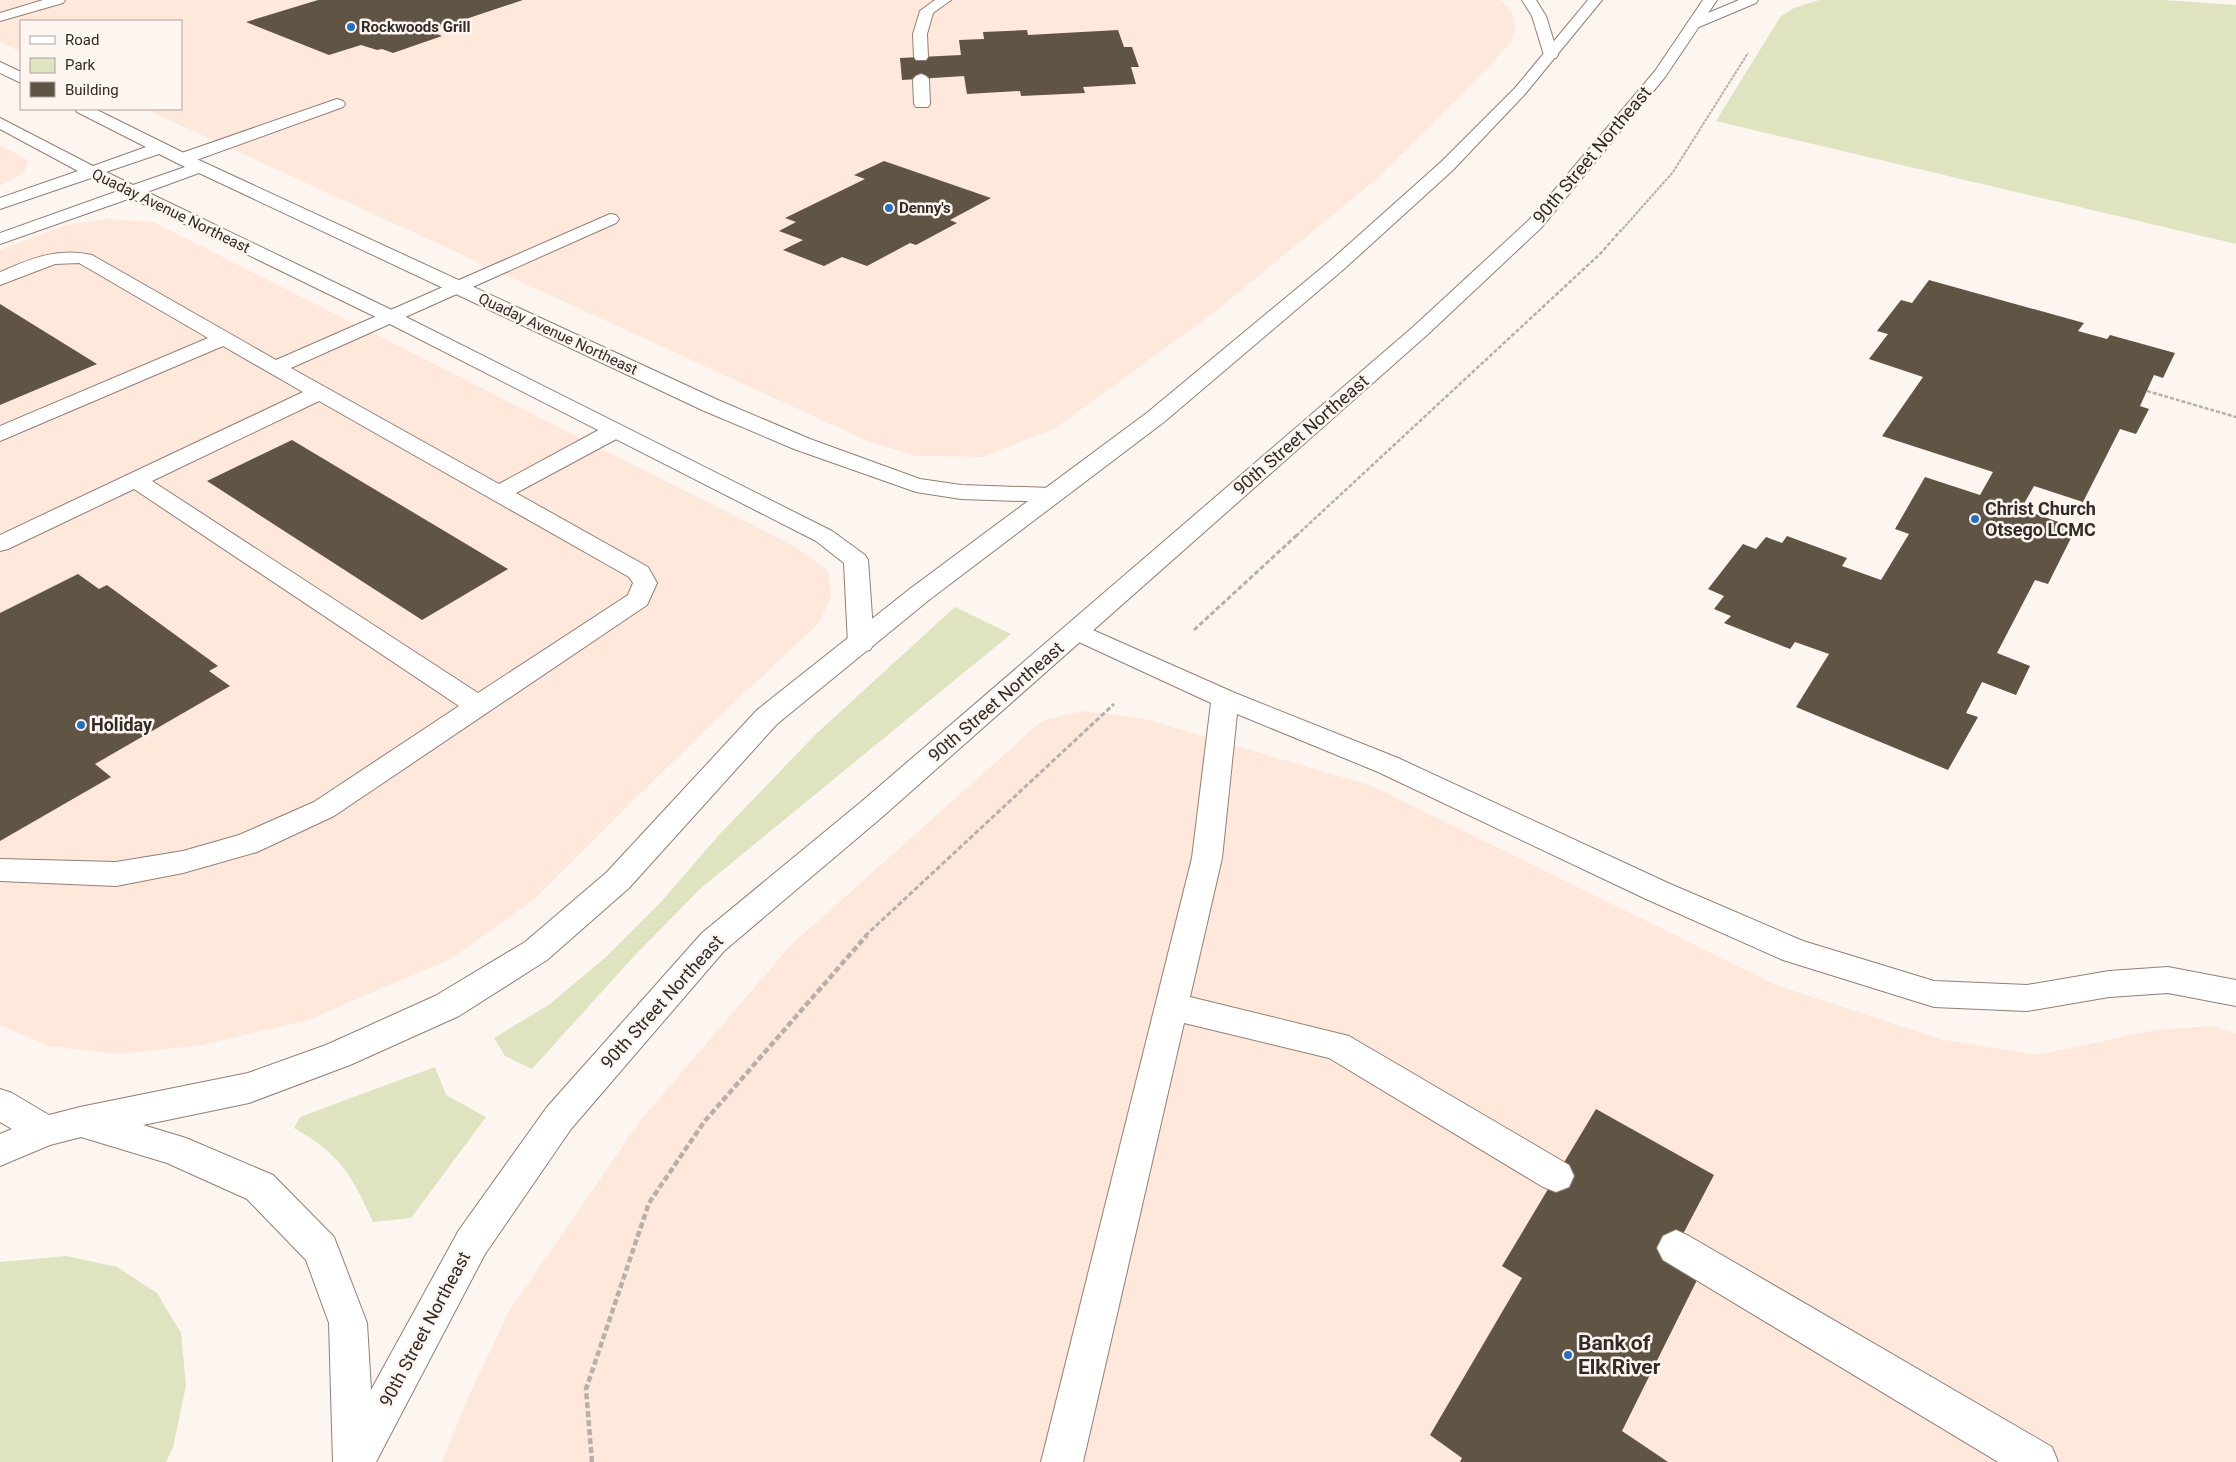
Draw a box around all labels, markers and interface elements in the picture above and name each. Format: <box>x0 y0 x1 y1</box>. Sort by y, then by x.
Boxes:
place label: Rockwoods Grill <box>361 18 470 36</box>
legend <box>20 20 182 110</box>
marker: Rockwoods Grill <box>345 21 357 33</box>
text: Road <box>65 31 99 49</box>
text: Park <box>65 56 96 74</box>
text: Building <box>65 81 119 99</box>
street label: 90th Street Northeast <box>1528 82 1655 227</box>
street label: Quaday Avenue Northeast <box>89 165 253 257</box>
place label: Denny's <box>899 199 951 217</box>
marker: Denny's <box>883 202 895 214</box>
street label: Quaday Avenue Northeast <box>476 289 641 379</box>
street label: 90th Street Northeast <box>1229 370 1373 499</box>
place label: Christ Church Otsego LCMC <box>1985 498 2096 540</box>
marker: Christ Church Otsego LCMC <box>1969 513 1981 525</box>
street label: 90th Street Northeast <box>924 637 1068 766</box>
place label: Holiday <box>91 714 153 735</box>
marker: Holiday <box>75 719 87 731</box>
street label: 90th Street Northeast <box>596 930 727 1073</box>
street label: 90th Street Northeast <box>375 1248 474 1410</box>
place label: Bank of Elk River <box>1578 1331 1661 1379</box>
marker: Bank of Elk River <box>1562 1349 1574 1361</box>

